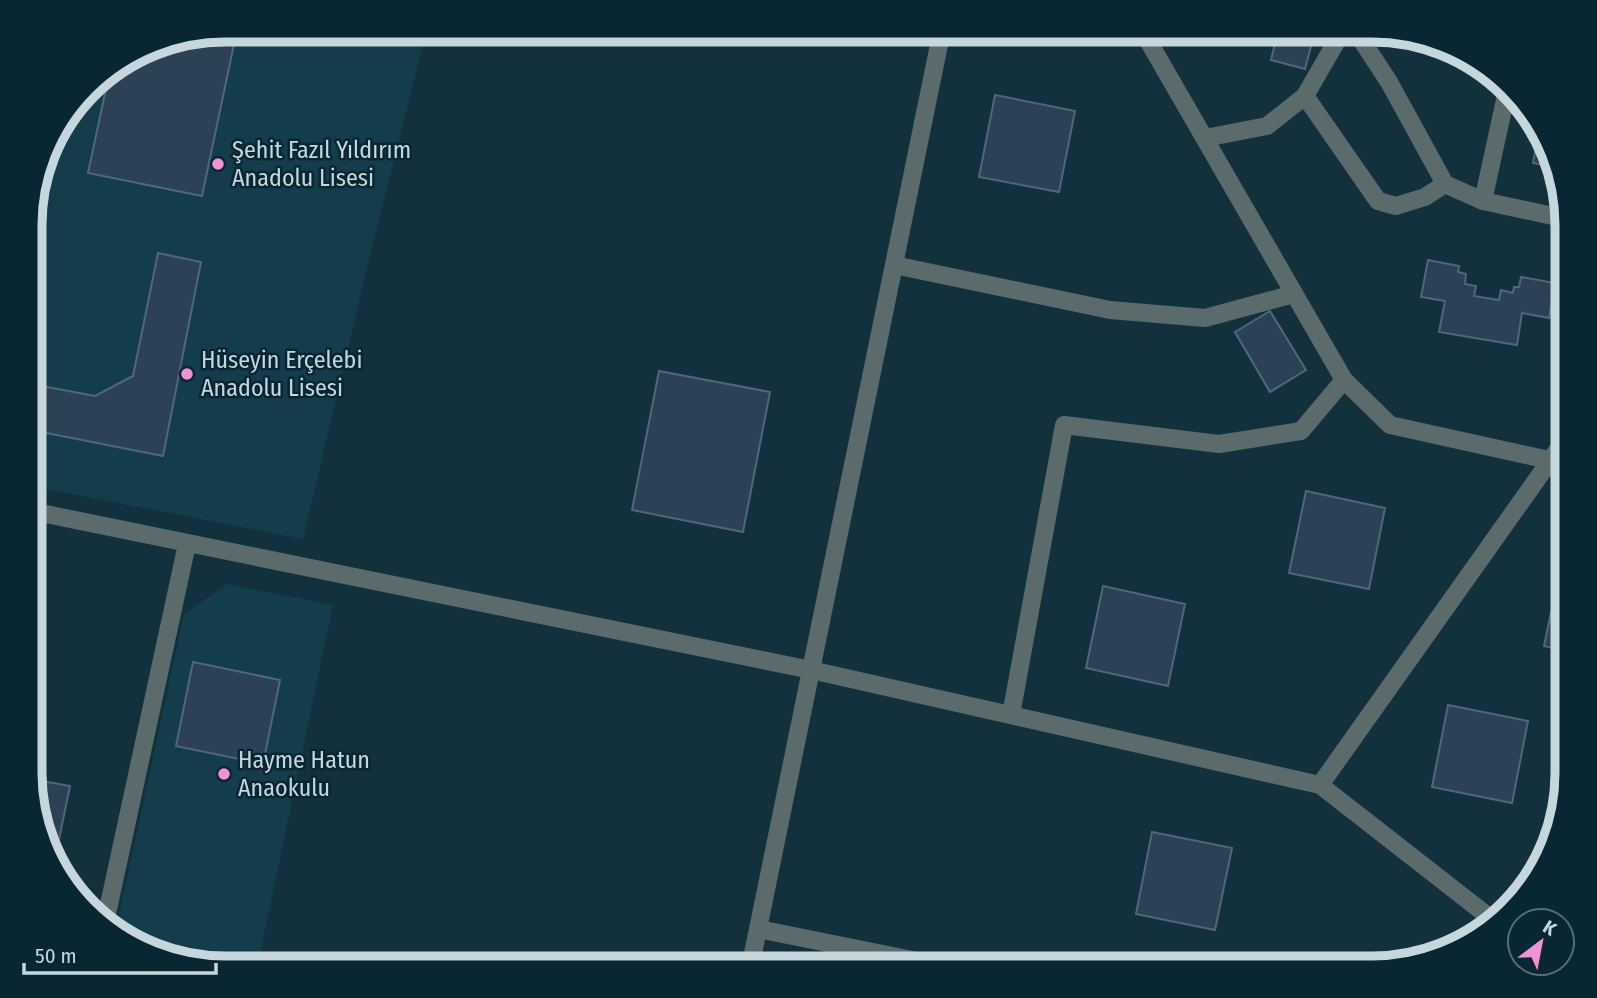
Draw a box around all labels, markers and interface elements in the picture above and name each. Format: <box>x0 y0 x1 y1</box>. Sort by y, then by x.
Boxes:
place label: Şehit Fazıl Yıldırım Anadolu Lisesi <box>232 136 411 192</box>
marker: Şehit Fazıl Yıldırım Anadolu Lisesi <box>210 156 226 172</box>
place label: Hüseyin Erçelebi Anadolu Lisesi <box>201 346 362 402</box>
marker: Hüseyin Erçelebi Anadolu Lisesi <box>179 366 195 382</box>
place label: Hayme Hatun Anaokulu <box>238 746 370 802</box>
marker: Hayme Hatun Anaokulu <box>216 766 232 782</box>
north arrow <box>1506 907 1576 977</box>
text: K <box>1539 915 1561 941</box>
scale bar <box>24 932 217 976</box>
text: 50 m <box>35 943 77 969</box>

